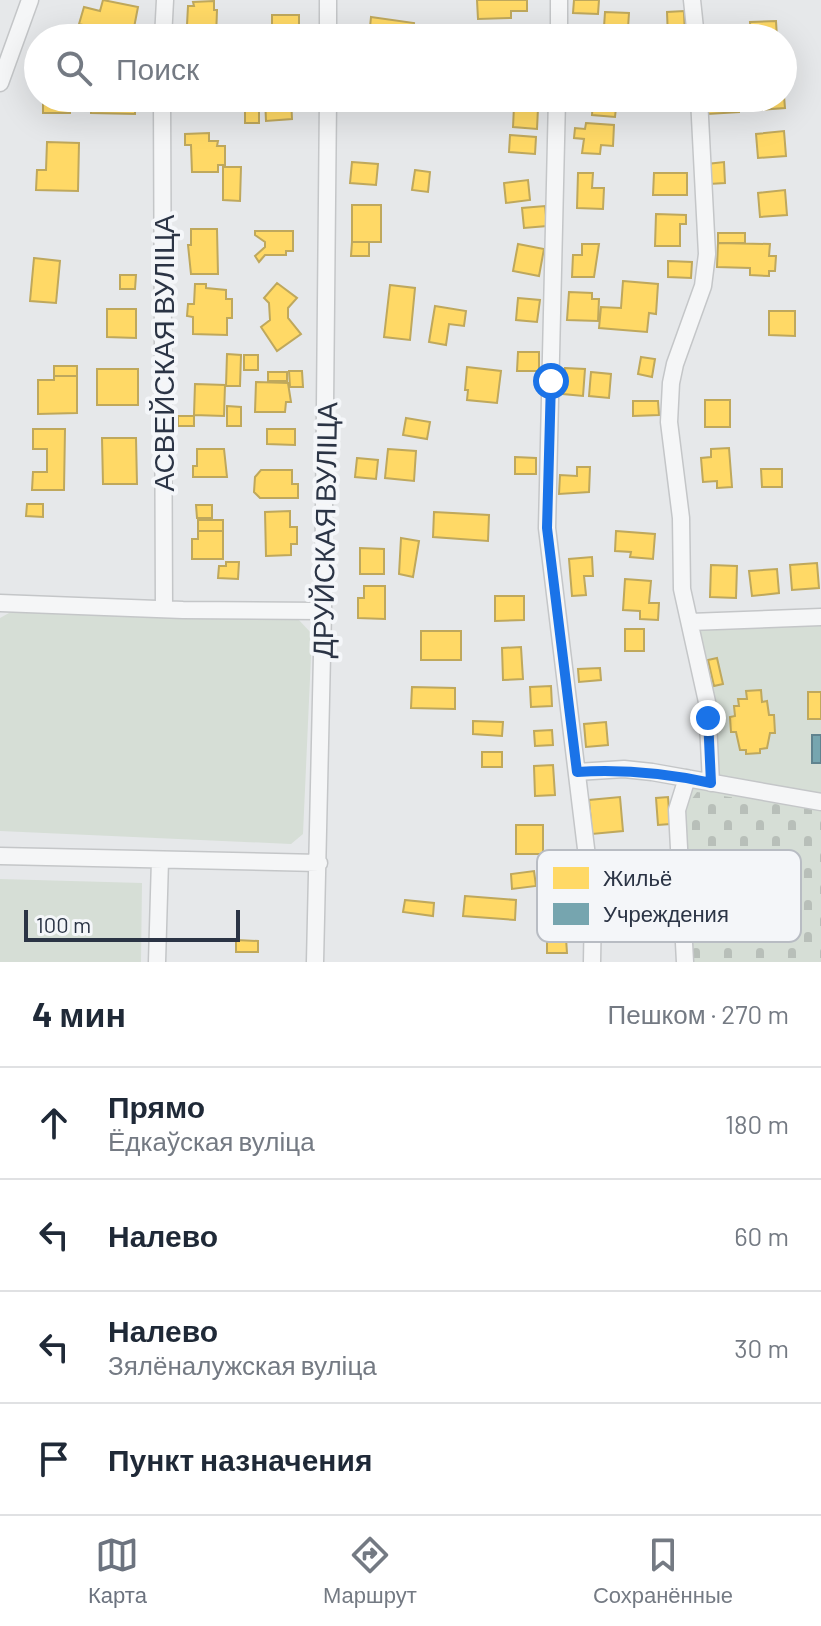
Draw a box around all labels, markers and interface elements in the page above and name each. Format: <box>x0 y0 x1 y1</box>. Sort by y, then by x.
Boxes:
search box <box>24 24 797 112</box>
icon: search <box>52 46 96 90</box>
text: Поиск <box>116 50 199 86</box>
street label: АСВЕЙСКАЯ ВУЛІЦА <box>146 214 180 491</box>
route start <box>533 363 569 399</box>
street label: ДРУЙСКАЯ ВУЛІЦА <box>305 401 343 658</box>
route end <box>690 700 726 736</box>
legend <box>537 850 801 942</box>
text: Жильё <box>603 864 672 890</box>
text: Учреждения <box>603 900 729 927</box>
scale bar <box>24 906 240 942</box>
text: 100 m <box>36 911 91 937</box>
text: 4 мин <box>32 993 126 1034</box>
text: Пешком · 270 m <box>608 998 789 1029</box>
text: Прямо <box>108 1088 205 1124</box>
icon: ahead <box>32 1101 76 1145</box>
text: 180 m <box>725 1108 789 1139</box>
text: Ёдкаўская вуліца <box>108 1125 315 1156</box>
icon: left <box>32 1213 76 1257</box>
text: Налево <box>108 1217 218 1253</box>
text: 60 m <box>734 1220 789 1251</box>
text: Налево <box>108 1312 218 1348</box>
icon: left <box>32 1325 76 1369</box>
text: 30 m <box>734 1332 789 1363</box>
text: Зялёналужская вуліца <box>108 1349 377 1380</box>
icon: arrive <box>32 1437 76 1481</box>
text: Пункт назначения <box>108 1441 372 1477</box>
tab: Карта <box>88 1533 147 1609</box>
tab: Маршрут <box>323 1533 417 1609</box>
tab: Сохранённые <box>593 1533 733 1609</box>

